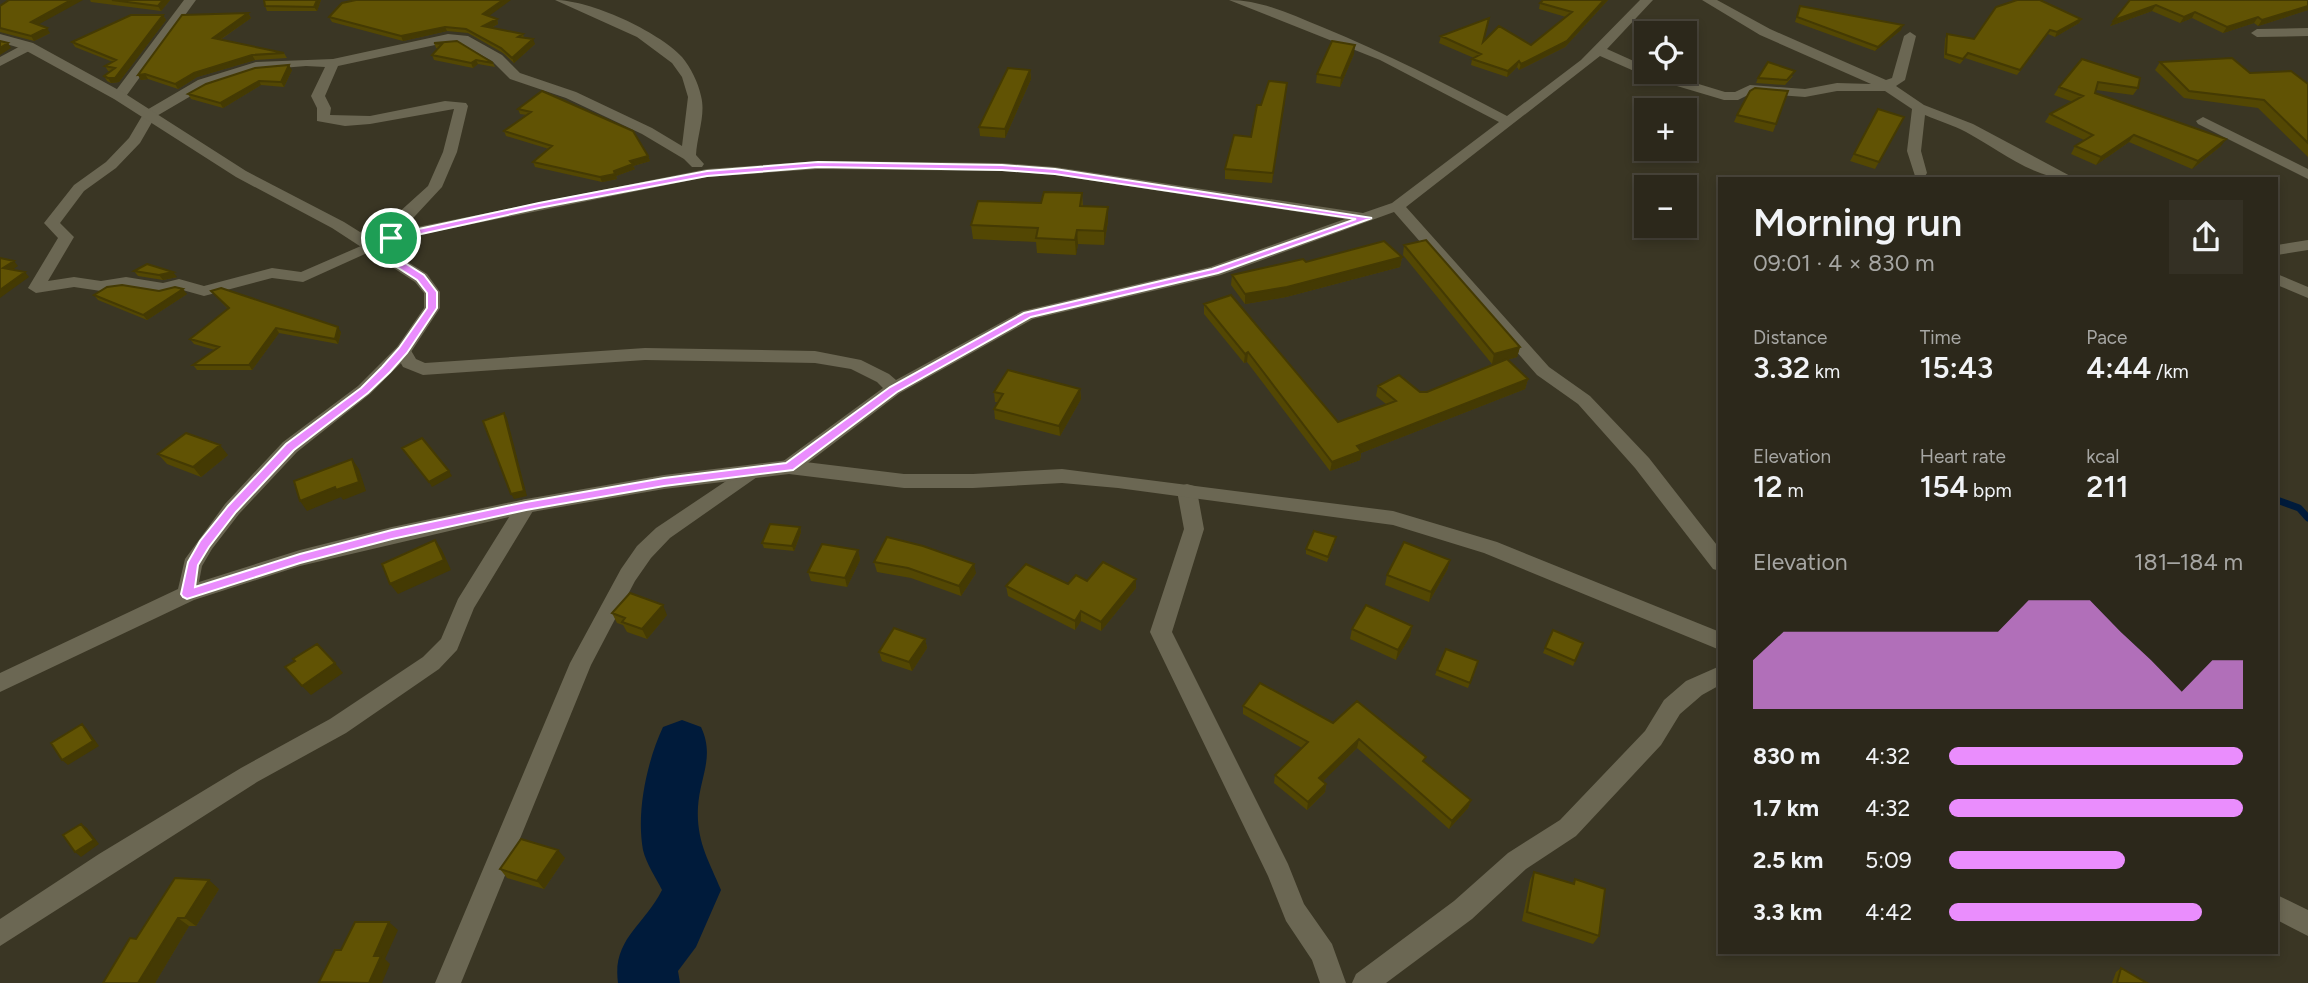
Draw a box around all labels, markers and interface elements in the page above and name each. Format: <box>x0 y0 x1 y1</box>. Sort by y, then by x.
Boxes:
map controls <box>1634 21 1697 238</box>
button: locate <box>1634 21 1697 84</box>
button: + <box>1634 98 1697 161</box>
button: − <box>1634 175 1697 238</box>
text: Morning run <box>1753 200 1962 246</box>
button: share <box>2169 200 2243 274</box>
pin <box>361 208 421 268</box>
icon: arrive <box>372 219 410 257</box>
text: 09:01 · 4 × 830 m <box>1753 249 1935 277</box>
text: Distance <box>1753 326 1827 349</box>
text: Time <box>1920 326 1961 349</box>
text: Pace <box>2086 326 2127 349</box>
text: 3.32 <box>1753 349 1810 386</box>
text: 15:43 <box>1920 349 1993 386</box>
text: 4:44 <box>2086 349 2151 386</box>
text: km <box>1810 360 1840 383</box>
text: /km <box>2151 360 2189 383</box>
text: Elevation <box>1753 445 1831 468</box>
text: Heart rate <box>1920 445 2006 468</box>
text: kcal <box>2086 445 2120 468</box>
text: 12 <box>1753 468 1783 505</box>
text: 154 <box>1920 468 1968 505</box>
text: 211 <box>2086 468 2129 505</box>
text: m <box>1783 479 1804 502</box>
text: bpm <box>1968 479 2012 502</box>
text: Elevation <box>1753 548 1848 576</box>
text: 181–184 m <box>2134 548 2243 576</box>
text: 830 m <box>1753 742 1820 770</box>
text: 4:32 <box>1865 742 1910 770</box>
text: 1.7 km <box>1753 794 1819 822</box>
text: 4:32 <box>1865 794 1910 822</box>
text: 2.5 km <box>1753 846 1823 874</box>
text: 5:09 <box>1865 846 1912 874</box>
text: 3.3 km <box>1753 898 1822 926</box>
text: 4:42 <box>1865 898 1912 926</box>

